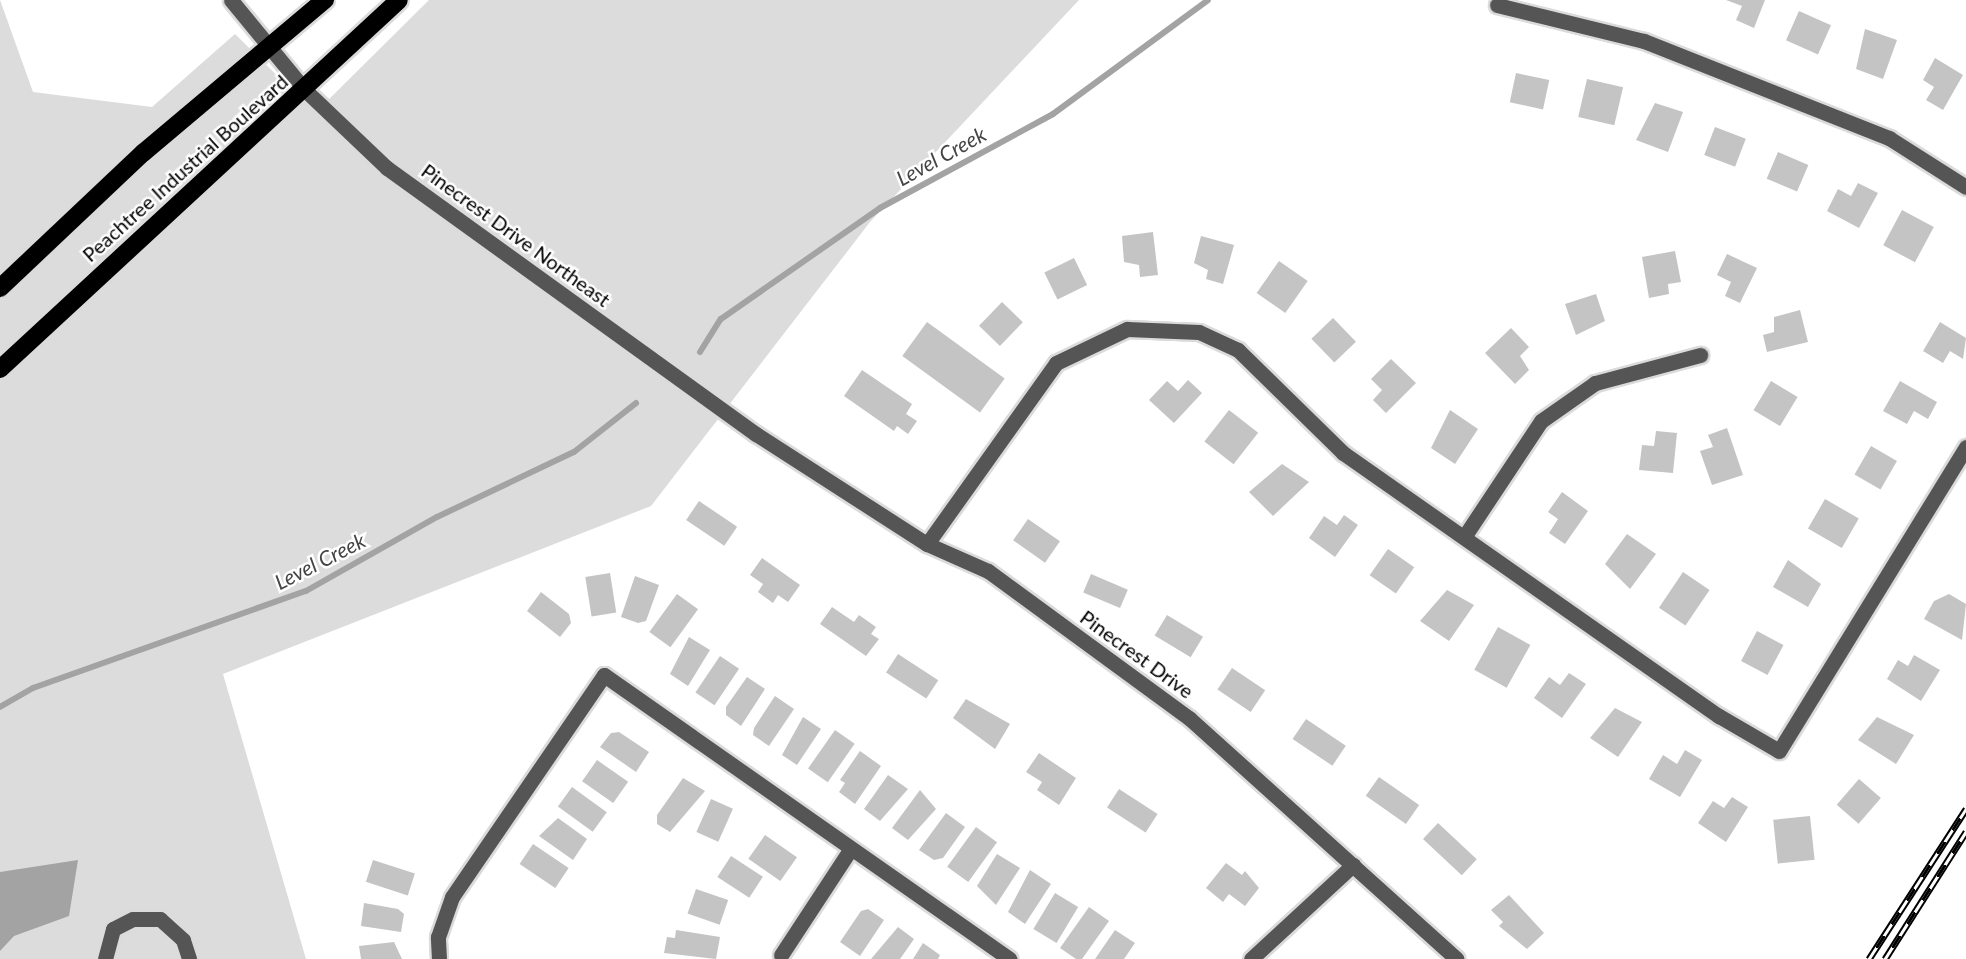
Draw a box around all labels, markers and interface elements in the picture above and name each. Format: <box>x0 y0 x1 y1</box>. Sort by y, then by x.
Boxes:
street label: Peachtree Industrial Boulevard <box>77 69 293 267</box>
water label: Level Creek <box>892 121 990 191</box>
street label: Pinecrest Drive Northeast <box>417 158 615 312</box>
water label: Level Creek <box>270 527 370 595</box>
street label: Pinecrest Drive <box>1076 605 1198 703</box>

